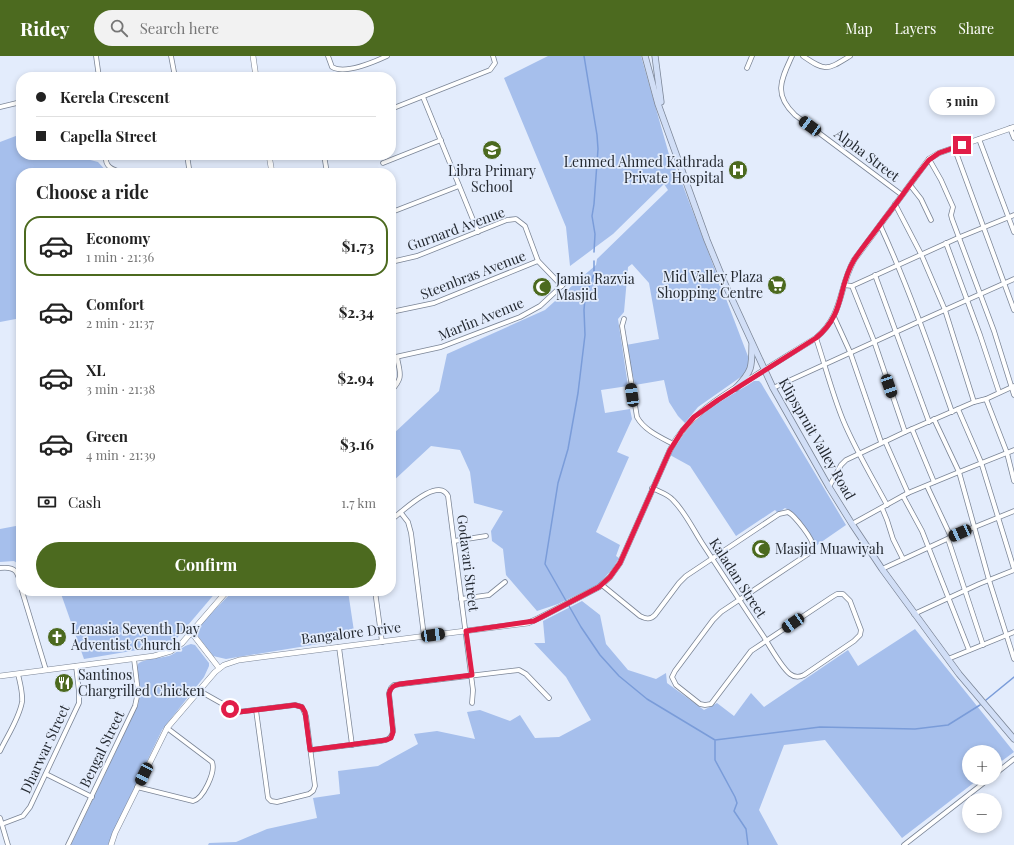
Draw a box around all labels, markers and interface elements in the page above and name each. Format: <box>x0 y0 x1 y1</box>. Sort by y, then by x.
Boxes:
search box <box>94 10 374 46</box>
text: Ridey <box>20 15 70 41</box>
icon: search <box>108 17 130 39</box>
text: Search here <box>140 18 219 38</box>
text: Map <box>845 19 873 38</box>
text: Layers <box>895 19 936 38</box>
text: Share <box>958 19 994 38</box>
text: Kerela Crescent <box>60 87 169 107</box>
callout: 5 min <box>929 87 995 115</box>
text: 5 min <box>946 92 978 109</box>
car <box>797 114 823 138</box>
street label: Alpha Street <box>830 123 905 186</box>
text: Capella Street <box>60 126 157 146</box>
route end <box>953 136 971 154</box>
school or university icon: Libra Primary School <box>481 139 503 161</box>
place label: Lenmed Ahmed Kathrada Private Hospital <box>564 152 724 187</box>
hospital icon: Lenmed Ahmed Kathrada Private Hospital <box>727 159 749 181</box>
place label: Libra Primary School <box>448 161 536 196</box>
text: Choose a ride <box>36 180 149 204</box>
street label: Gurnard Avenue <box>404 202 507 255</box>
icon: car <box>38 228 74 264</box>
text: Economy <box>86 228 150 248</box>
text: $1.73 <box>342 236 374 256</box>
street label: Steenbras Avenue <box>417 246 528 303</box>
text: 1 min · 21:36 <box>86 248 154 265</box>
place label: Mid Valley Plaza Shopping Centre <box>657 267 763 302</box>
place label: Jamia Razvia Masjid <box>555 269 635 304</box>
supermarket icon: Mid Valley Plaza Shopping Centre <box>766 274 788 296</box>
mosque icon: Jamia Razvia Masjid <box>531 276 553 298</box>
street label: Marlin Avenue <box>435 293 526 344</box>
icon: car <box>38 294 74 330</box>
text: Comfort <box>86 294 144 314</box>
text: $2.34 <box>339 302 374 322</box>
text: 2 min · 21:37 <box>86 314 154 331</box>
icon: car <box>38 360 74 396</box>
text: XL <box>86 360 106 380</box>
text: $2.94 <box>337 368 374 388</box>
car <box>879 373 899 399</box>
street label: Klipspruit Valley Road <box>775 374 860 503</box>
text: 3 min · 21:38 <box>86 380 155 397</box>
car <box>624 382 640 408</box>
icon: car <box>38 426 74 462</box>
text: Green <box>86 426 128 446</box>
text: $3.16 <box>340 434 374 454</box>
text: 4 min · 21:39 <box>86 446 156 463</box>
icon: cash <box>36 491 58 513</box>
text: Cash <box>68 492 101 512</box>
text: 1.7 km <box>341 494 376 511</box>
street label: Godavari Street <box>453 513 484 614</box>
car <box>947 523 973 543</box>
street label: Kaladan Street <box>705 534 772 622</box>
mosque icon: Masjid Muawiyah <box>750 538 772 560</box>
place label: Masjid Muawiyah <box>775 539 885 558</box>
button: Confirm <box>36 542 376 588</box>
car <box>780 611 806 635</box>
street label: Bangalore Drive <box>300 617 402 648</box>
place label: Lenasia Seventh Day Adventist Church <box>70 619 200 654</box>
church icon: Lenasia Seventh Day Adventist Church <box>46 626 68 648</box>
car <box>420 627 446 643</box>
place label: Santinos Chargrilled Chicken <box>78 665 206 700</box>
restaurant icon: Santinos Chargrilled Chicken <box>53 672 75 694</box>
street label: Dharwar Street <box>16 700 74 796</box>
route start <box>221 700 239 718</box>
street label: Bengal Street <box>75 706 129 790</box>
map controls <box>962 745 1002 833</box>
button: + <box>962 745 1002 785</box>
car <box>133 761 155 787</box>
button: − <box>962 793 1002 833</box>

